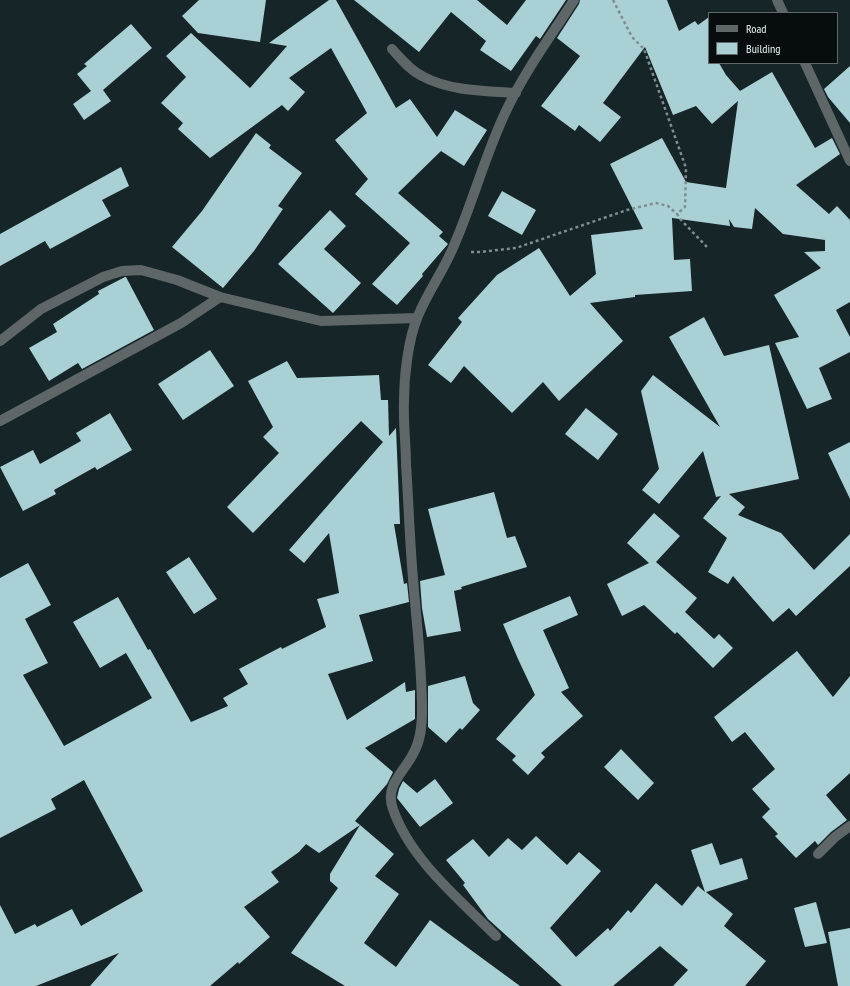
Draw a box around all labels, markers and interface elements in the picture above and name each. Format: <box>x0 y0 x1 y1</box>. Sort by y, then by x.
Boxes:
legend <box>708 12 838 64</box>
text: Road <box>746 21 766 36</box>
text: Building <box>746 41 781 56</box>

